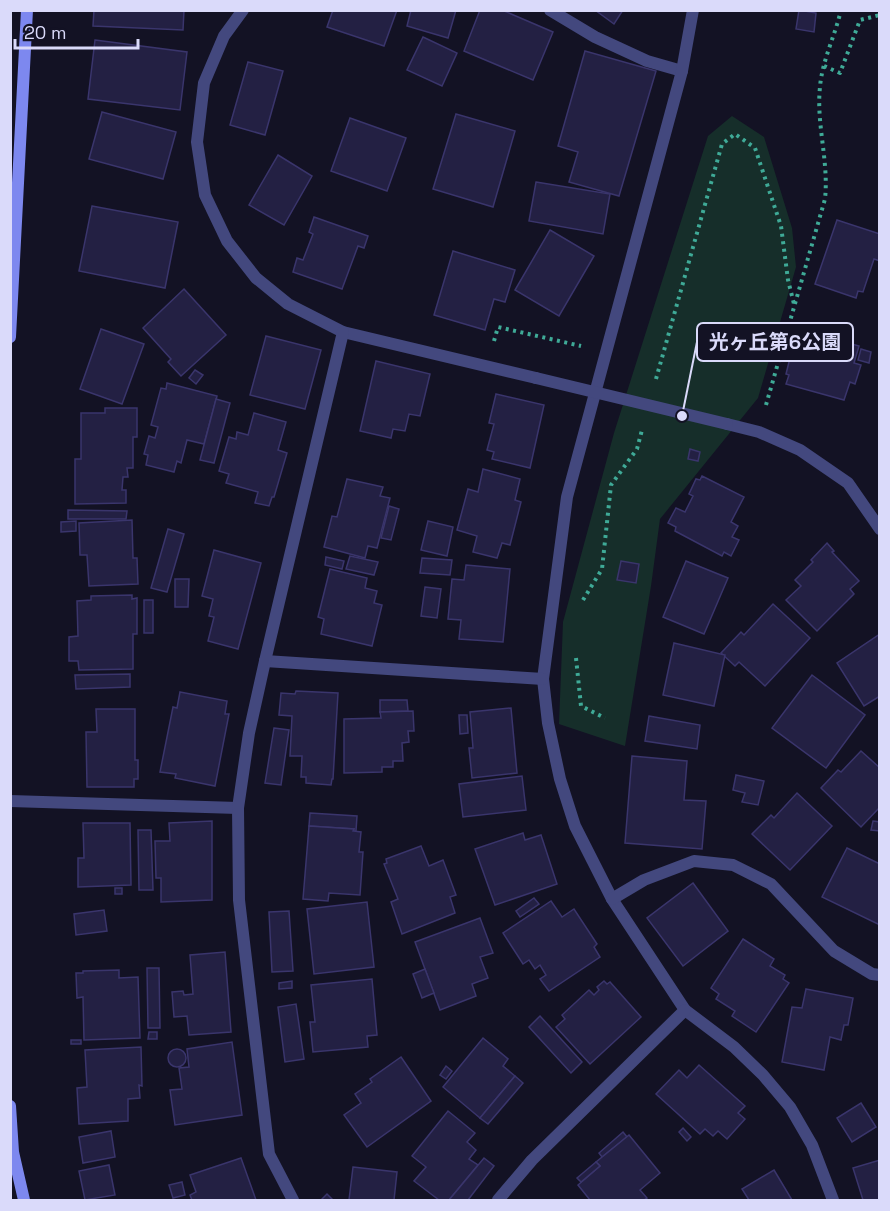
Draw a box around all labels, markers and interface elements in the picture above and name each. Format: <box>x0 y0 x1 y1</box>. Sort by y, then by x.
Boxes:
scale bar <box>15 12 138 50</box>
text: 20 m <box>24 21 67 44</box>
callout: 光ヶ丘第6公園 <box>697 323 853 361</box>
text: 光ヶ丘第6公園 <box>709 329 841 355</box>

